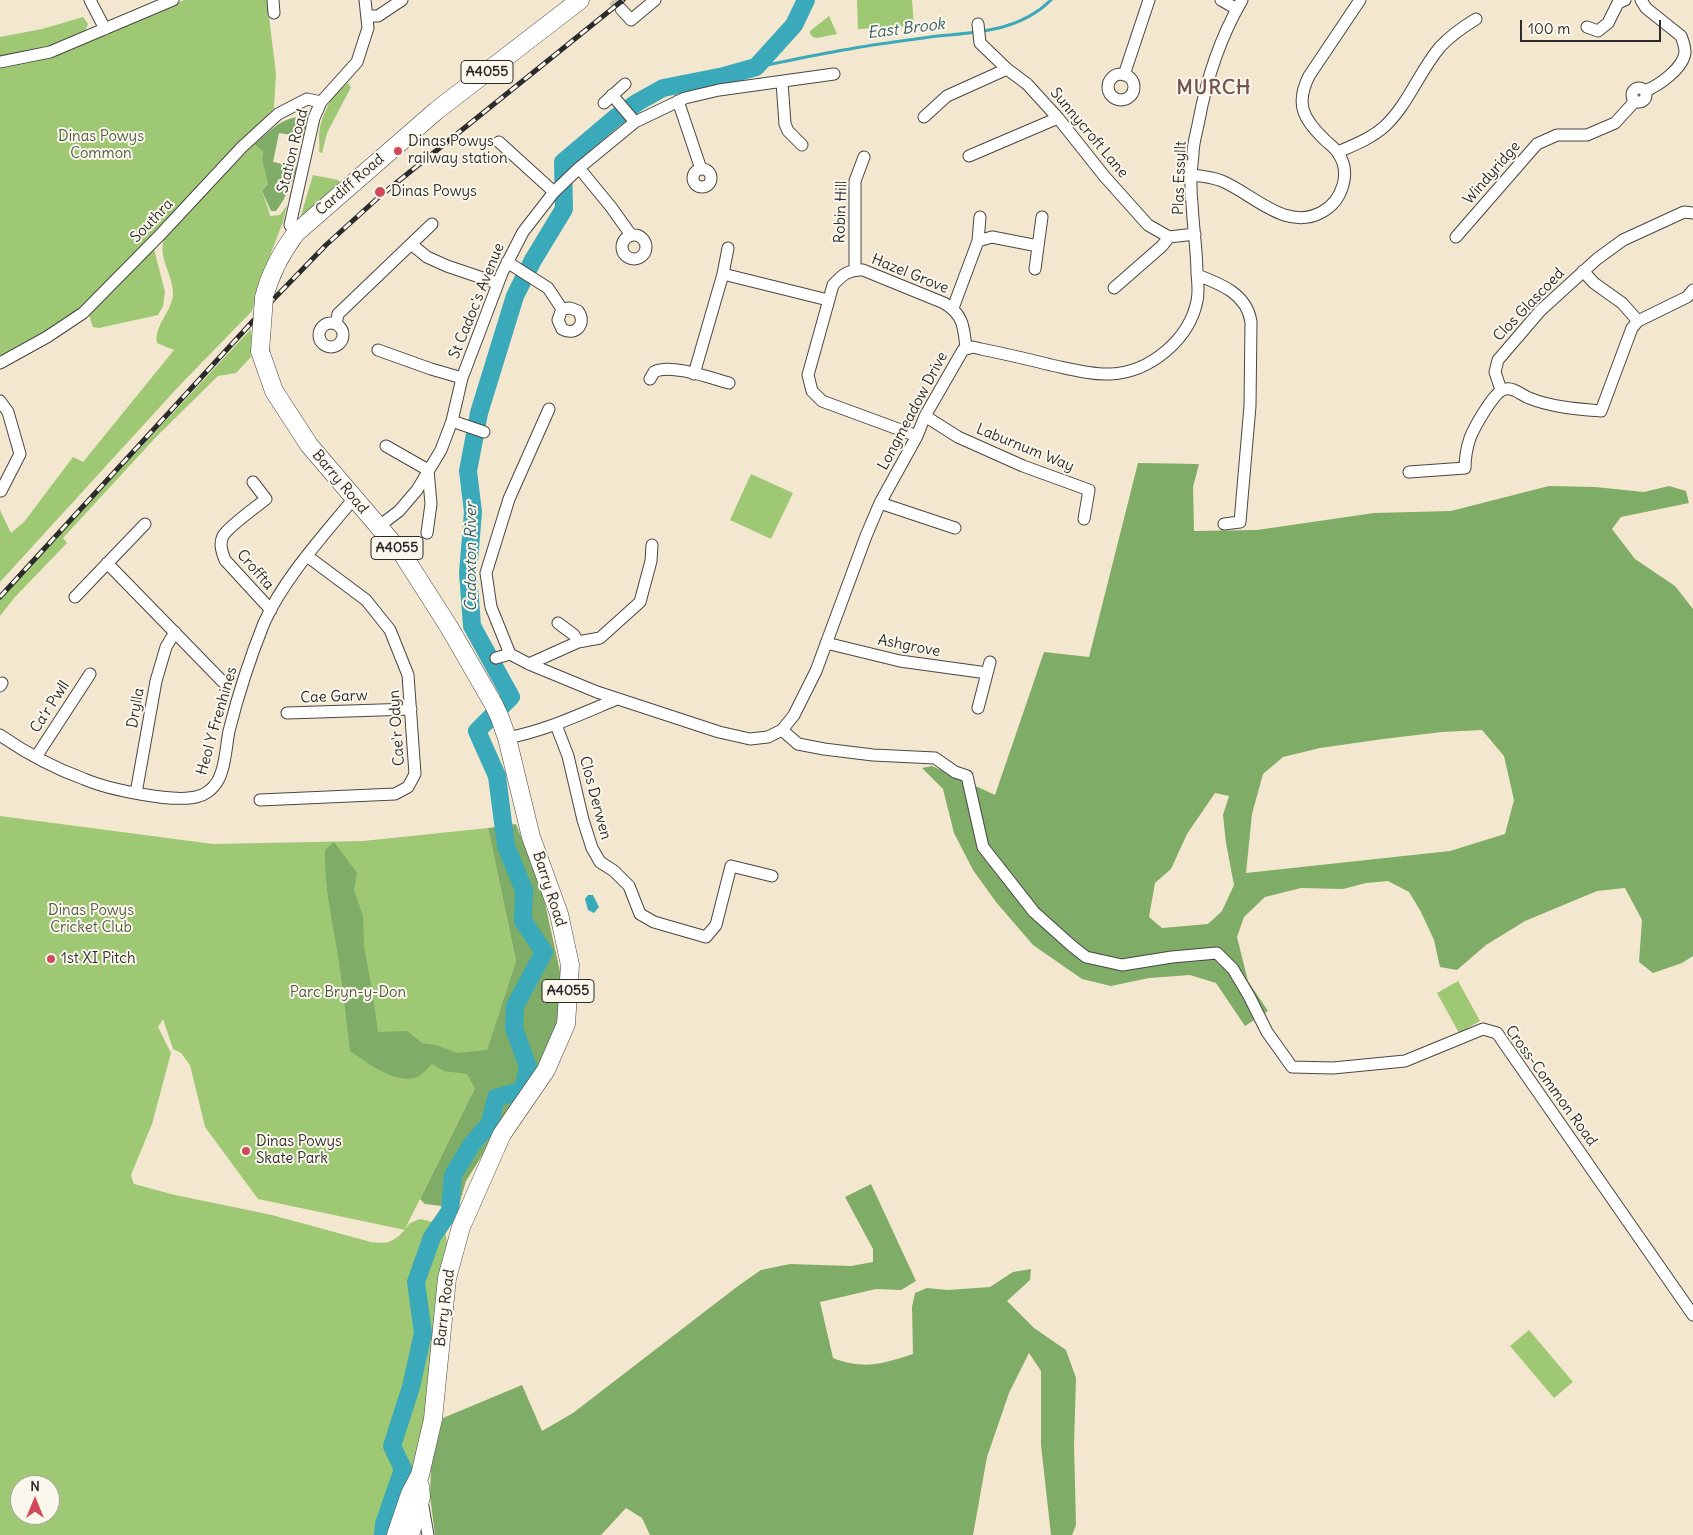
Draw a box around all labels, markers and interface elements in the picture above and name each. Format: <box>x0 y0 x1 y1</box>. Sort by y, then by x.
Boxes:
scale bar <box>1523 10 1664 42</box>
water label: East Brook <box>866 15 946 43</box>
text: 100 m <box>1528 19 1570 38</box>
road number: A4055 <box>461 61 513 84</box>
district label: MURCH <box>1176 76 1252 100</box>
street label: Sunnycroft Lane <box>1046 84 1132 182</box>
street label: Station Road <box>274 107 312 195</box>
park label: Dinas Powys Common <box>58 128 144 163</box>
place label: Dinas Powys railway station <box>408 133 508 168</box>
street label: Windyridge <box>1460 138 1524 208</box>
street label: Plas Essyllt <box>1170 141 1190 215</box>
marker: Dinas Powys railway station <box>392 145 404 157</box>
street label: Cardiff Road <box>312 150 388 220</box>
street label: Robin Hill <box>831 180 851 244</box>
place label: Dinas Powys <box>391 183 477 201</box>
marker: Dinas Powys <box>373 185 387 199</box>
street label: Southra <box>127 195 177 247</box>
street label: St Cadoc's Avenue <box>446 240 508 362</box>
street label: Hazel Grove <box>869 250 951 298</box>
street label: Clos Glascoed <box>1490 265 1568 345</box>
street label: Longmeadow Drive <box>874 349 952 473</box>
street label: Laburnum Way <box>973 420 1077 476</box>
street label: Barry Road <box>308 446 372 518</box>
water label: Cadoxton River <box>461 502 481 612</box>
road number: A4055 <box>371 536 423 560</box>
street label: Croffta <box>233 546 277 594</box>
street label: Ashgrove <box>876 631 942 661</box>
street label: Heol Y Frenhines <box>193 665 241 777</box>
street label: Ca'r Pwll <box>27 678 73 736</box>
street label: Drylla <box>124 686 148 730</box>
street label: Cae Garw <box>300 687 368 707</box>
street label: Cae'r Odyn <box>385 689 409 767</box>
street label: Clos Derwen <box>575 754 615 842</box>
street label: Barry Road <box>528 849 570 929</box>
park label: Dinas Powys Cricket Club <box>48 902 134 937</box>
place label: 1st XI Pitch <box>61 950 136 968</box>
marker: 1st XI Pitch <box>45 953 57 965</box>
road number: A4055 <box>542 979 594 1002</box>
park label: Parc Bryn-y-Don <box>290 984 406 1002</box>
street label: Cross-Common Road <box>1501 1022 1601 1150</box>
place label: Dinas Powys Skate Park <box>256 1133 342 1168</box>
marker: Dinas Powys Skate Park <box>240 1145 252 1157</box>
street label: Barry Road <box>431 1268 459 1348</box>
north arrow <box>10 1475 60 1525</box>
text: N <box>30 1477 40 1495</box>

